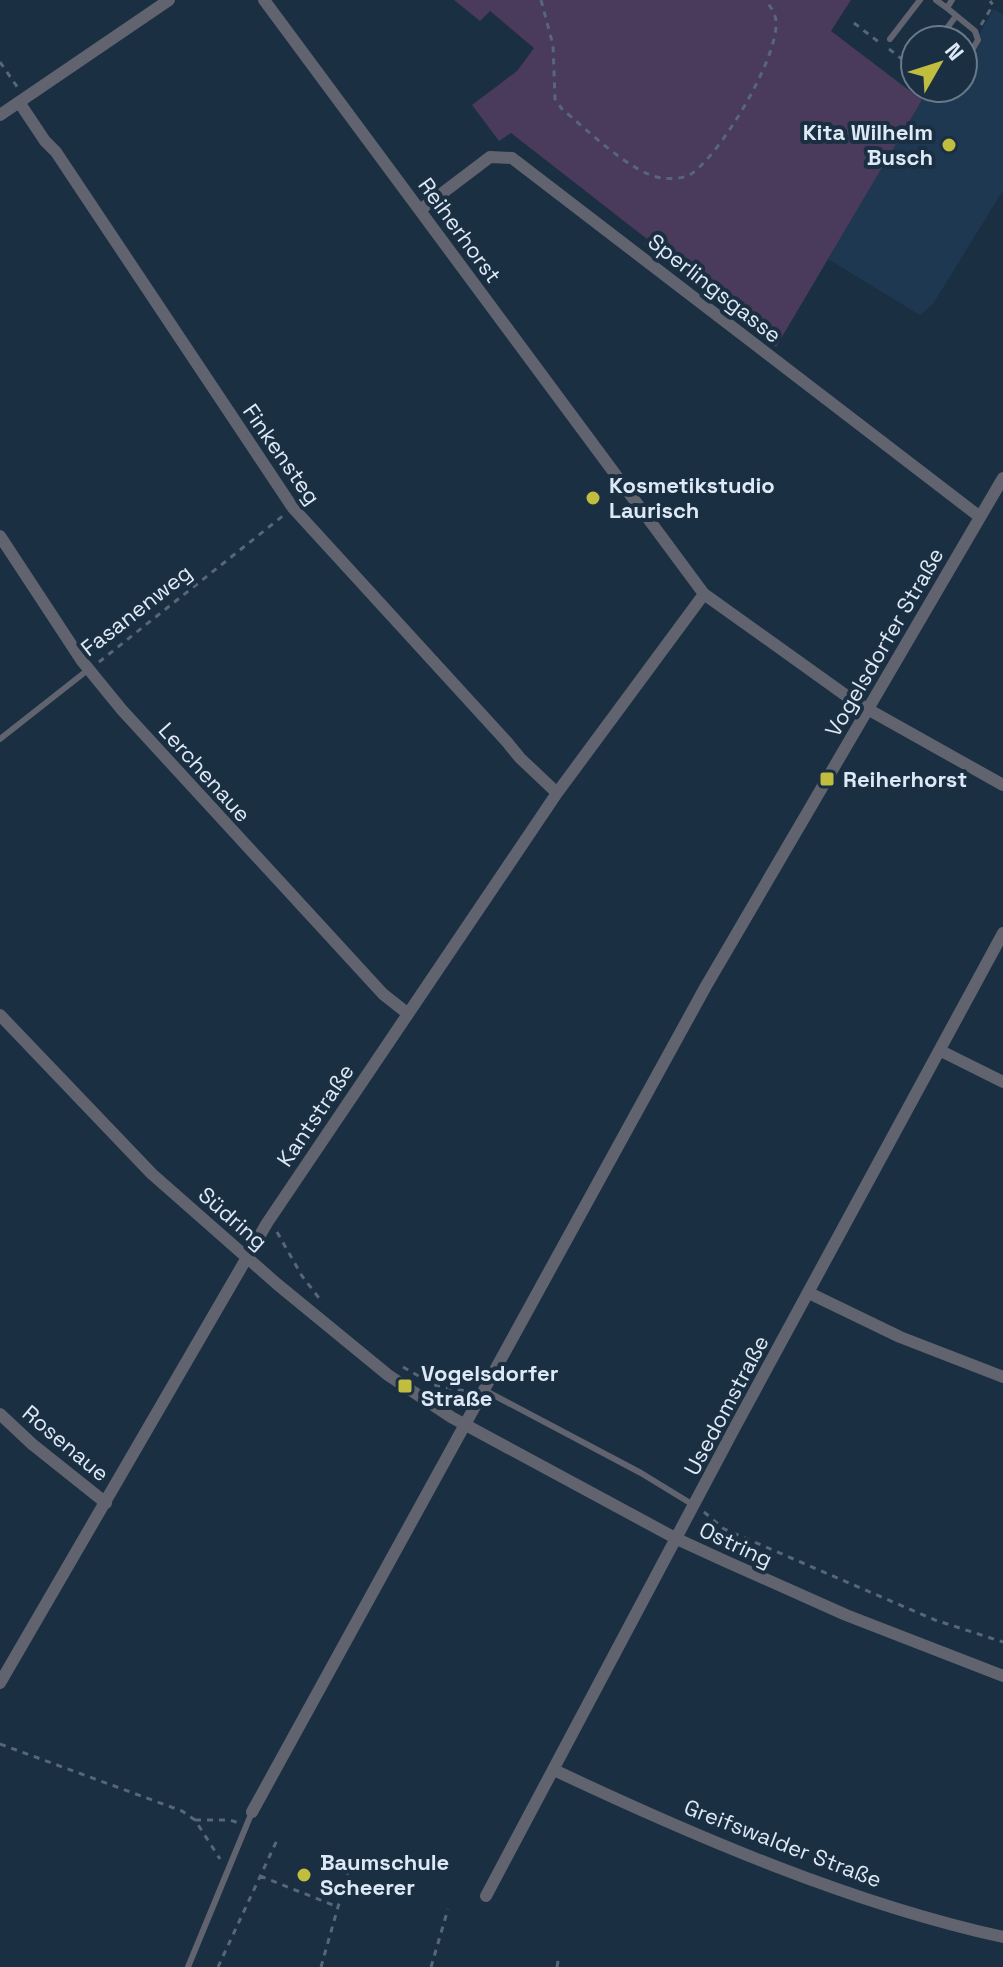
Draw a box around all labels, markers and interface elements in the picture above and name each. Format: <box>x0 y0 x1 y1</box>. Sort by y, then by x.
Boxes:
north arrow <box>899 24 979 104</box>
text: N <box>939 37 970 66</box>
place label: Kita Wilhelm Busch <box>803 118 933 171</box>
marker: Kita Wilhelm Busch <box>940 136 958 154</box>
street label: Reiherhorst <box>412 172 508 288</box>
street label: Sperlingsgasse <box>643 227 787 349</box>
street label: Finkensteg <box>237 398 327 510</box>
place label: Kosmetikstudio Laurisch <box>609 471 775 524</box>
marker: Kosmetikstudio Laurisch <box>584 489 602 507</box>
street label: Vogelsdorfer Straße <box>818 542 950 742</box>
street label: Fasanenweg <box>75 558 197 662</box>
street label: Lerchenaue <box>153 716 257 828</box>
place label: Reiherhorst <box>843 765 967 793</box>
marker: Reiherhorst <box>818 770 836 788</box>
street label: Kantstraße <box>270 1058 360 1172</box>
street label: Südring <box>193 1180 273 1256</box>
street label: Usedomstraße <box>677 1330 775 1480</box>
place label: Vogelsdorfer Straße <box>421 1359 559 1412</box>
marker: Vogelsdorfer Straße <box>396 1377 414 1395</box>
street label: Rosenaue <box>17 1399 115 1487</box>
street label: Ostring <box>695 1515 777 1573</box>
street label: Greifswalder Straße <box>680 1792 886 1894</box>
place label: Baumschule Scheerer <box>320 1848 449 1901</box>
marker: Baumschule Scheerer <box>295 1866 313 1884</box>

